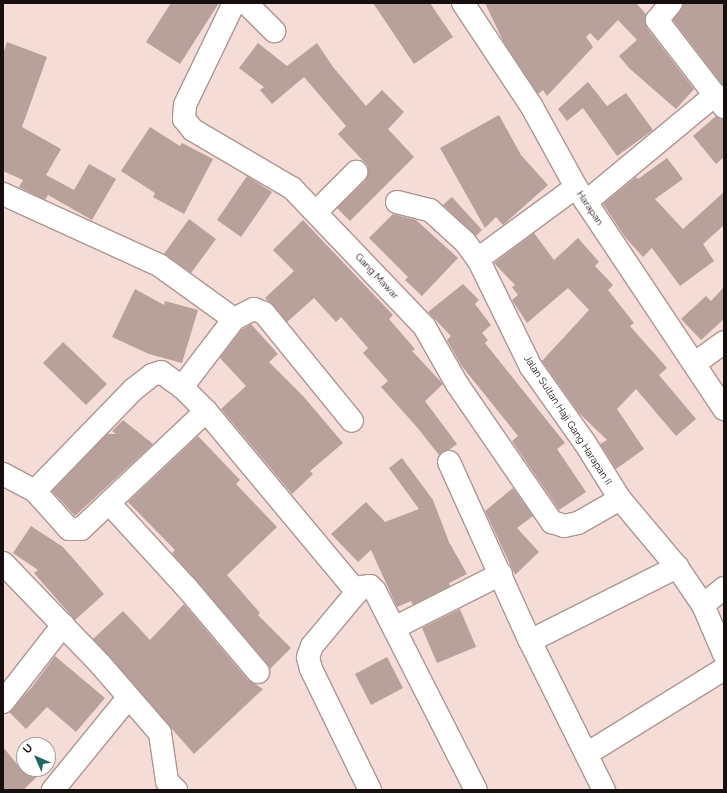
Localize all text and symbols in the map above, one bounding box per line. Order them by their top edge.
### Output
street label: Harapan [574,188,606,228]
street label: Gang Mawar [353,251,401,301]
street label: Jalan Sultan Haji Gang Harapan II [522,353,614,487]
north arrow [16,737,56,777]
text: U [20,741,35,756]

